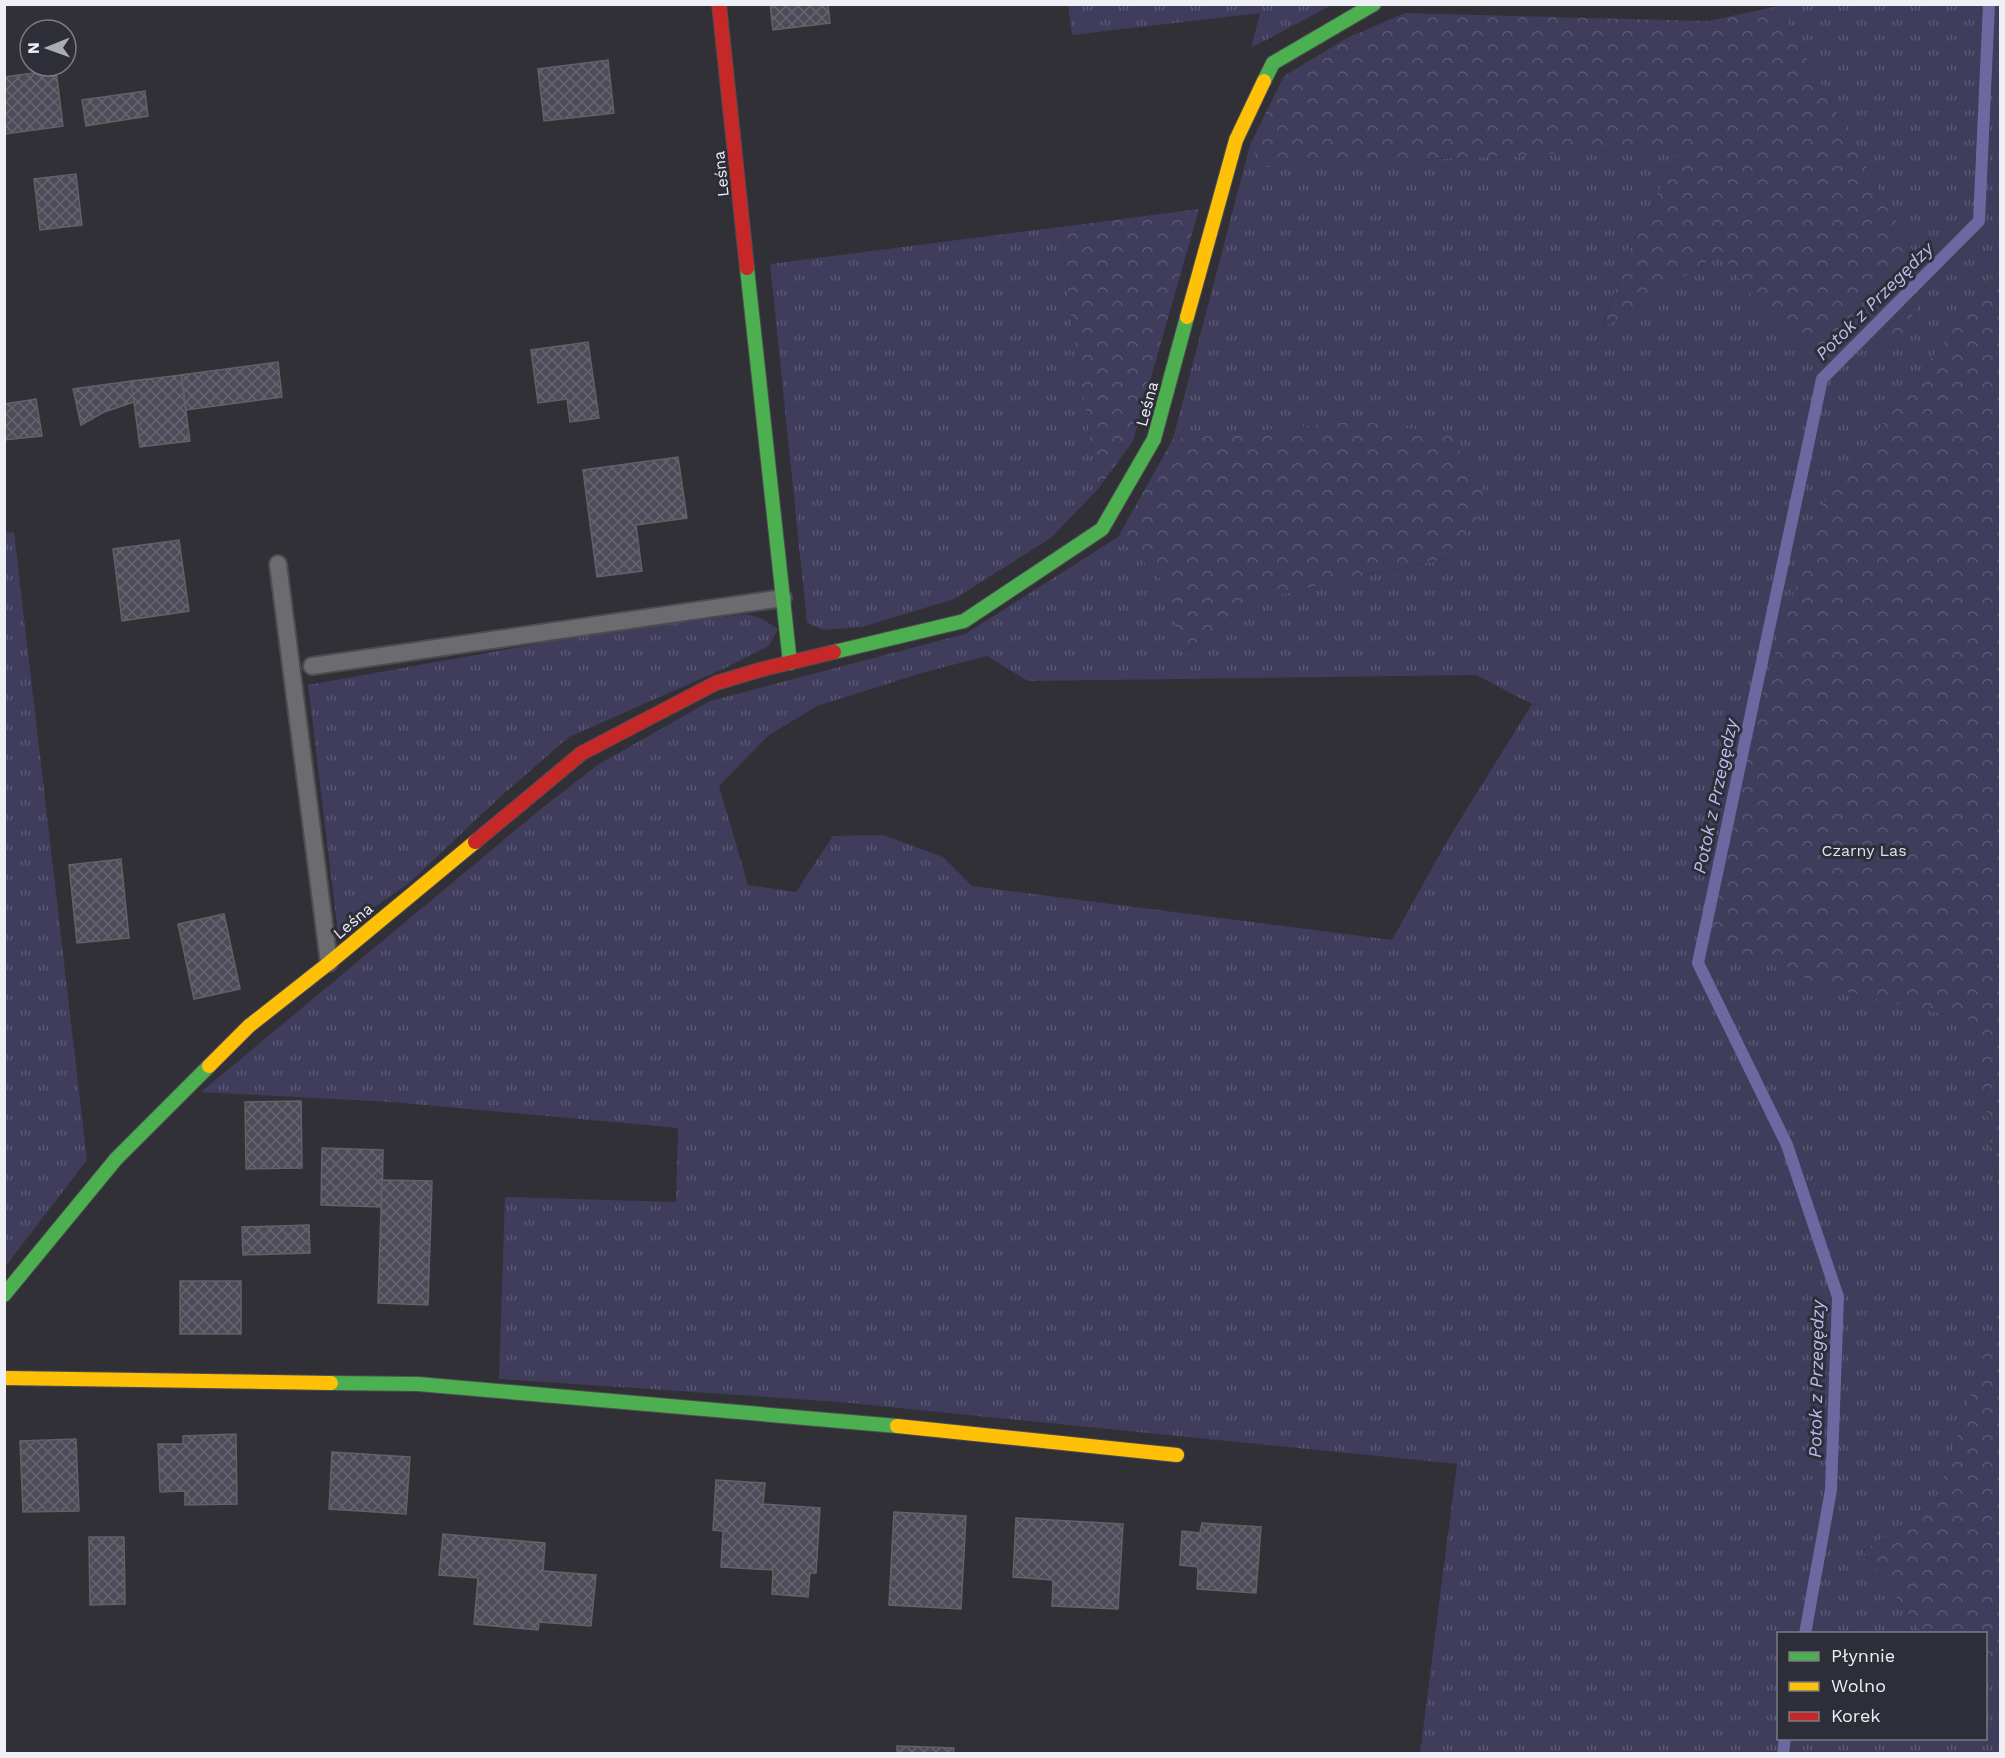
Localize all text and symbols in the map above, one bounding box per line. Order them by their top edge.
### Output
north arrow [18,18,78,78]
text: N [24,42,43,54]
street label: Leśna [709,150,733,198]
water label: Potok z Przegędzy [1811,236,1939,364]
street label: Leśna [1132,379,1162,429]
water label: Potok z Przegędzy [1688,715,1742,875]
park label: Czarny Las [1821,841,1907,860]
street label: Leśna [329,899,377,943]
water label: Potok z Przegędzy [1804,1298,1828,1458]
legend [1777,1632,1987,1740]
text: Płynnie [1831,1645,1895,1666]
text: Wolno [1831,1675,1886,1696]
text: Korek [1831,1705,1881,1726]

